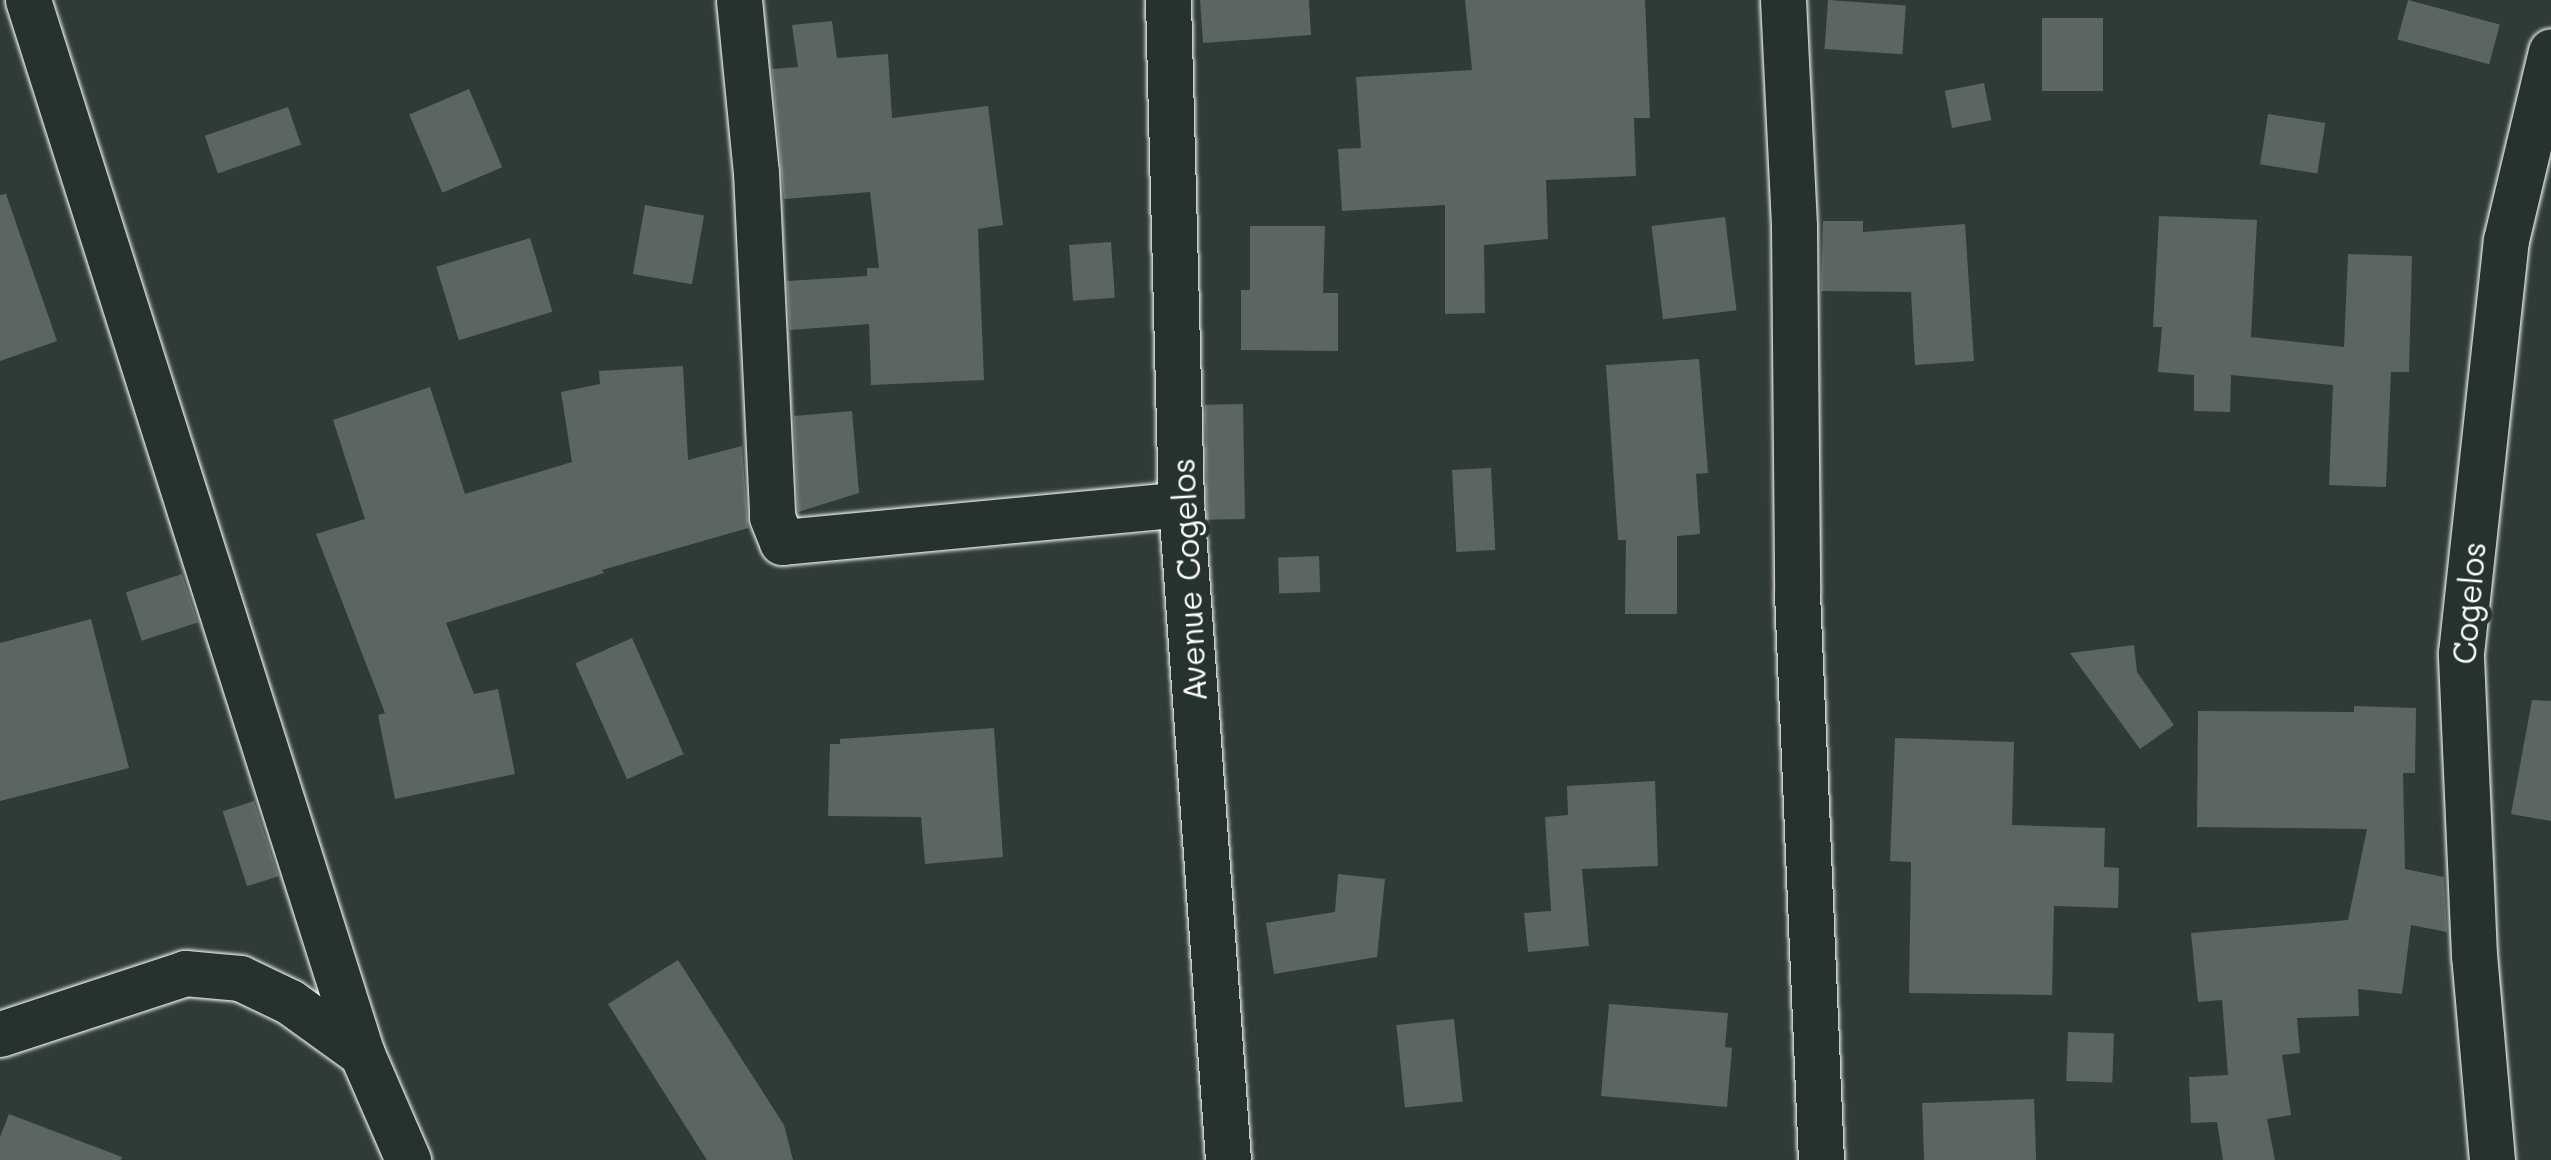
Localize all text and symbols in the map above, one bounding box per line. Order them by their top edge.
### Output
street label: Avenue Cogelos [1162,457,1214,703]
street label: Cogelos [2444,540,2492,666]

